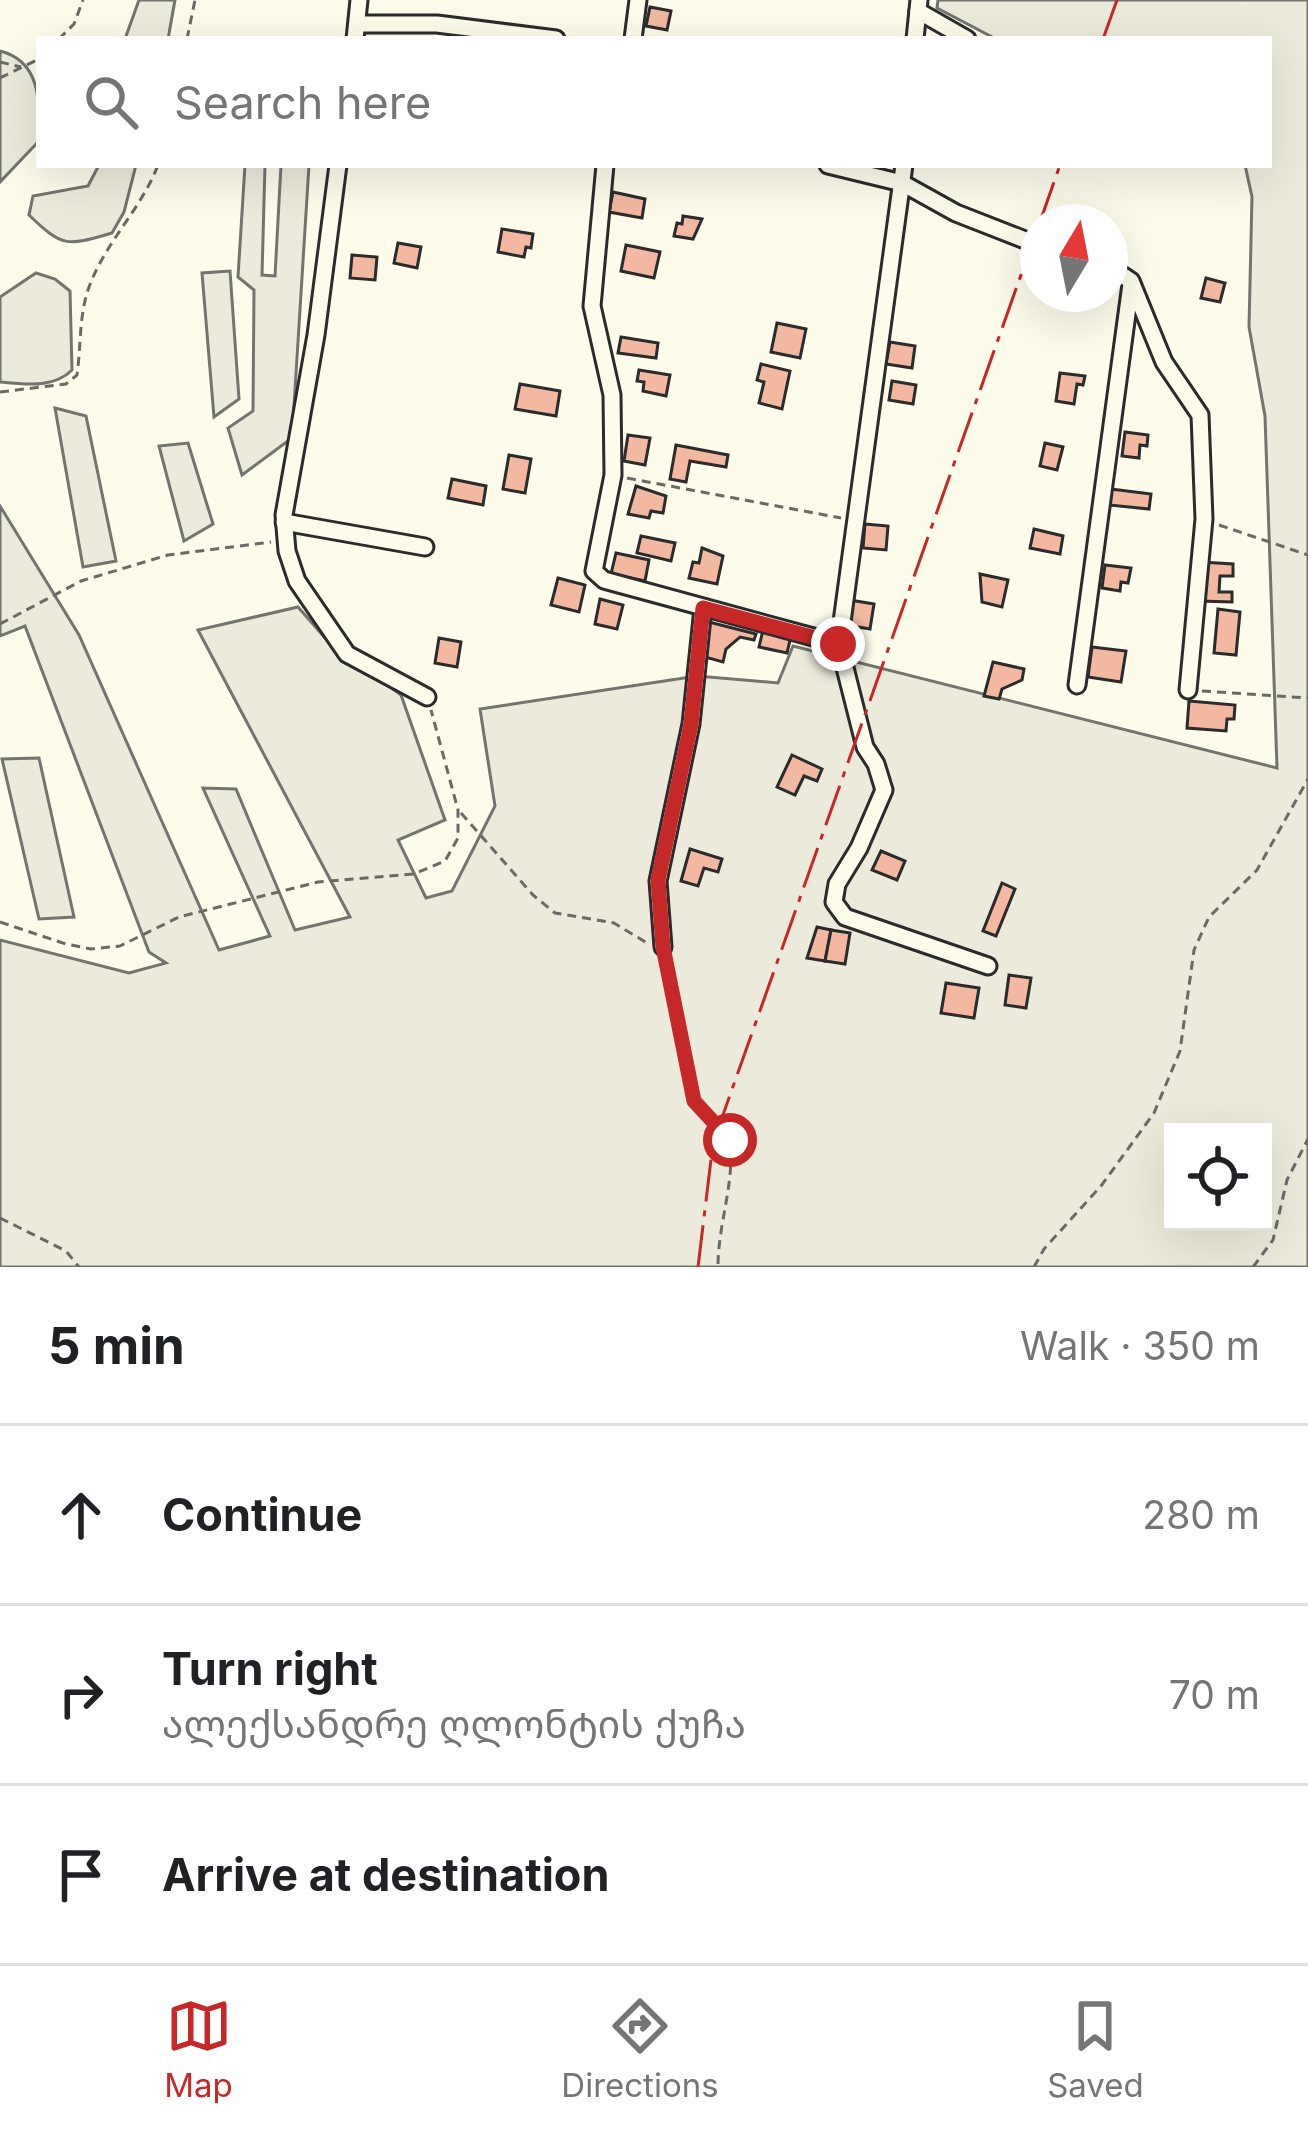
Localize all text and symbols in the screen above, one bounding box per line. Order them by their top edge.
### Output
search box [36,36,1272,168]
icon: search [78,69,144,135]
text: Search here [174,75,431,130]
north arrow [1020,204,1128,312]
route end [811,617,865,671]
route start [703,1113,757,1167]
map controls [1164,1123,1272,1231]
button: locate [1164,1123,1272,1231]
text: 5 min [48,1315,185,1376]
text: Walk · 350 m [1020,1322,1260,1369]
icon: ahead [48,1482,114,1548]
text: Continue [162,1487,362,1542]
text: 280 m [1142,1491,1260,1538]
text: Turn right [162,1641,378,1696]
icon: right [48,1662,114,1728]
text: 70 m [1169,1671,1260,1718]
text: ალექსანდრე ღლონტის ქუჩა [162,1700,746,1747]
icon: arrive [48,1842,114,1908]
text: Arrive at destination [162,1847,609,1902]
tab: Map [164,1993,233,2105]
tab: Directions [561,1993,719,2105]
tab: Saved [1047,1993,1144,2105]

